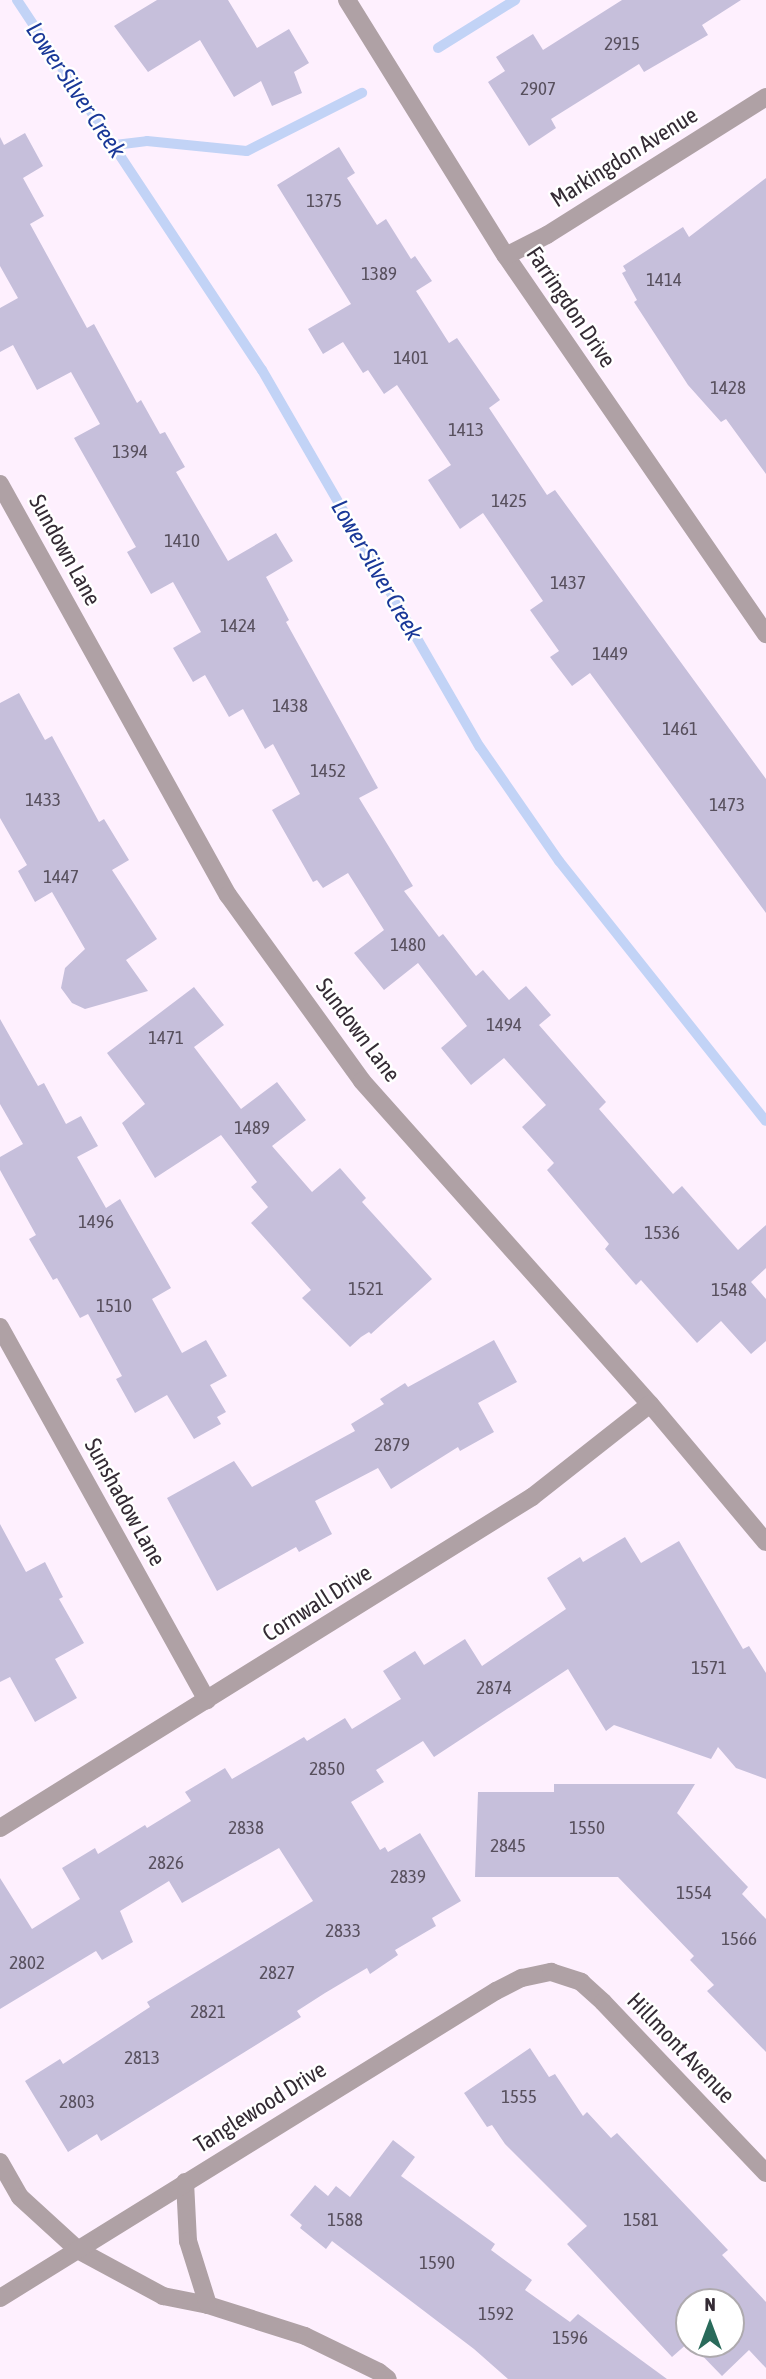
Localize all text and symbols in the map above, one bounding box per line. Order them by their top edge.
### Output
water label: Lower Silver Creek [20,17,132,163]
house number: 2915 [604,33,640,55]
house number: 2907 [520,78,556,100]
street label: Markingdon Avenue [546,101,702,213]
house number: 1375 [306,190,342,212]
street label: Farringdon Drive [521,241,621,373]
house number: 1389 [361,263,397,285]
house number: 1414 [646,269,682,291]
house number: 1401 [393,347,429,369]
house number: 1428 [710,377,746,399]
house number: 1413 [448,419,484,441]
house number: 1394 [112,441,148,463]
street label: Sundown Lane [23,490,107,610]
house number: 1425 [491,490,527,512]
water label: Lower Silver Creek [325,495,429,645]
house number: 1410 [164,530,200,552]
house number: 1437 [550,572,586,594]
house number: 1424 [220,615,256,637]
house number: 1449 [592,643,628,665]
house number: 1438 [272,695,308,717]
house number: 1461 [662,718,698,740]
house number: 1452 [310,760,346,782]
house number: 1433 [25,789,61,811]
house number: 1473 [709,794,745,816]
house number: 1447 [43,866,79,888]
house number: 1480 [390,934,426,956]
street label: Sundown Lane [310,973,406,1087]
house number: 1494 [486,1014,522,1036]
house number: 1471 [148,1027,184,1049]
house number: 1489 [234,1117,270,1139]
house number: 1496 [78,1211,114,1233]
house number: 1536 [644,1222,680,1244]
house number: 1521 [348,1278,384,1300]
house number: 1548 [711,1279,747,1301]
house number: 1510 [96,1295,132,1317]
street label: Sunshadow Lane [79,1433,171,1571]
house number: 2879 [374,1434,410,1456]
street label: Cornwall Drive [257,1559,377,1647]
house number: 1571 [691,1657,727,1679]
house number: 2874 [476,1677,512,1699]
house number: 2850 [309,1758,345,1780]
house number: 2838 [228,1817,264,1839]
house number: 1550 [569,1817,605,1839]
house number: 2845 [490,1835,526,1857]
house number: 2826 [148,1852,184,1874]
house number: 2839 [390,1866,426,1888]
house number: 1554 [676,1882,712,1904]
house number: 2833 [325,1920,361,1942]
house number: 1566 [721,1928,757,1950]
house number: 2802 [9,1952,45,1974]
house number: 2827 [259,1962,295,1984]
street label: Hillmont Avenue [621,1987,741,2109]
house number: 2821 [190,2001,226,2023]
house number: 2813 [124,2047,160,2069]
street label: Tanglewood Drive [189,2056,331,2158]
house number: 1555 [501,2086,537,2108]
house number: 2803 [59,2091,95,2113]
house number: 1588 [327,2209,363,2231]
house number: 1581 [623,2209,659,2231]
house number: 1590 [419,2252,455,2274]
north arrow [675,2288,745,2358]
text: N [704,2293,716,2315]
house number: 1592 [478,2303,514,2325]
house number: 1596 [552,2327,588,2349]

